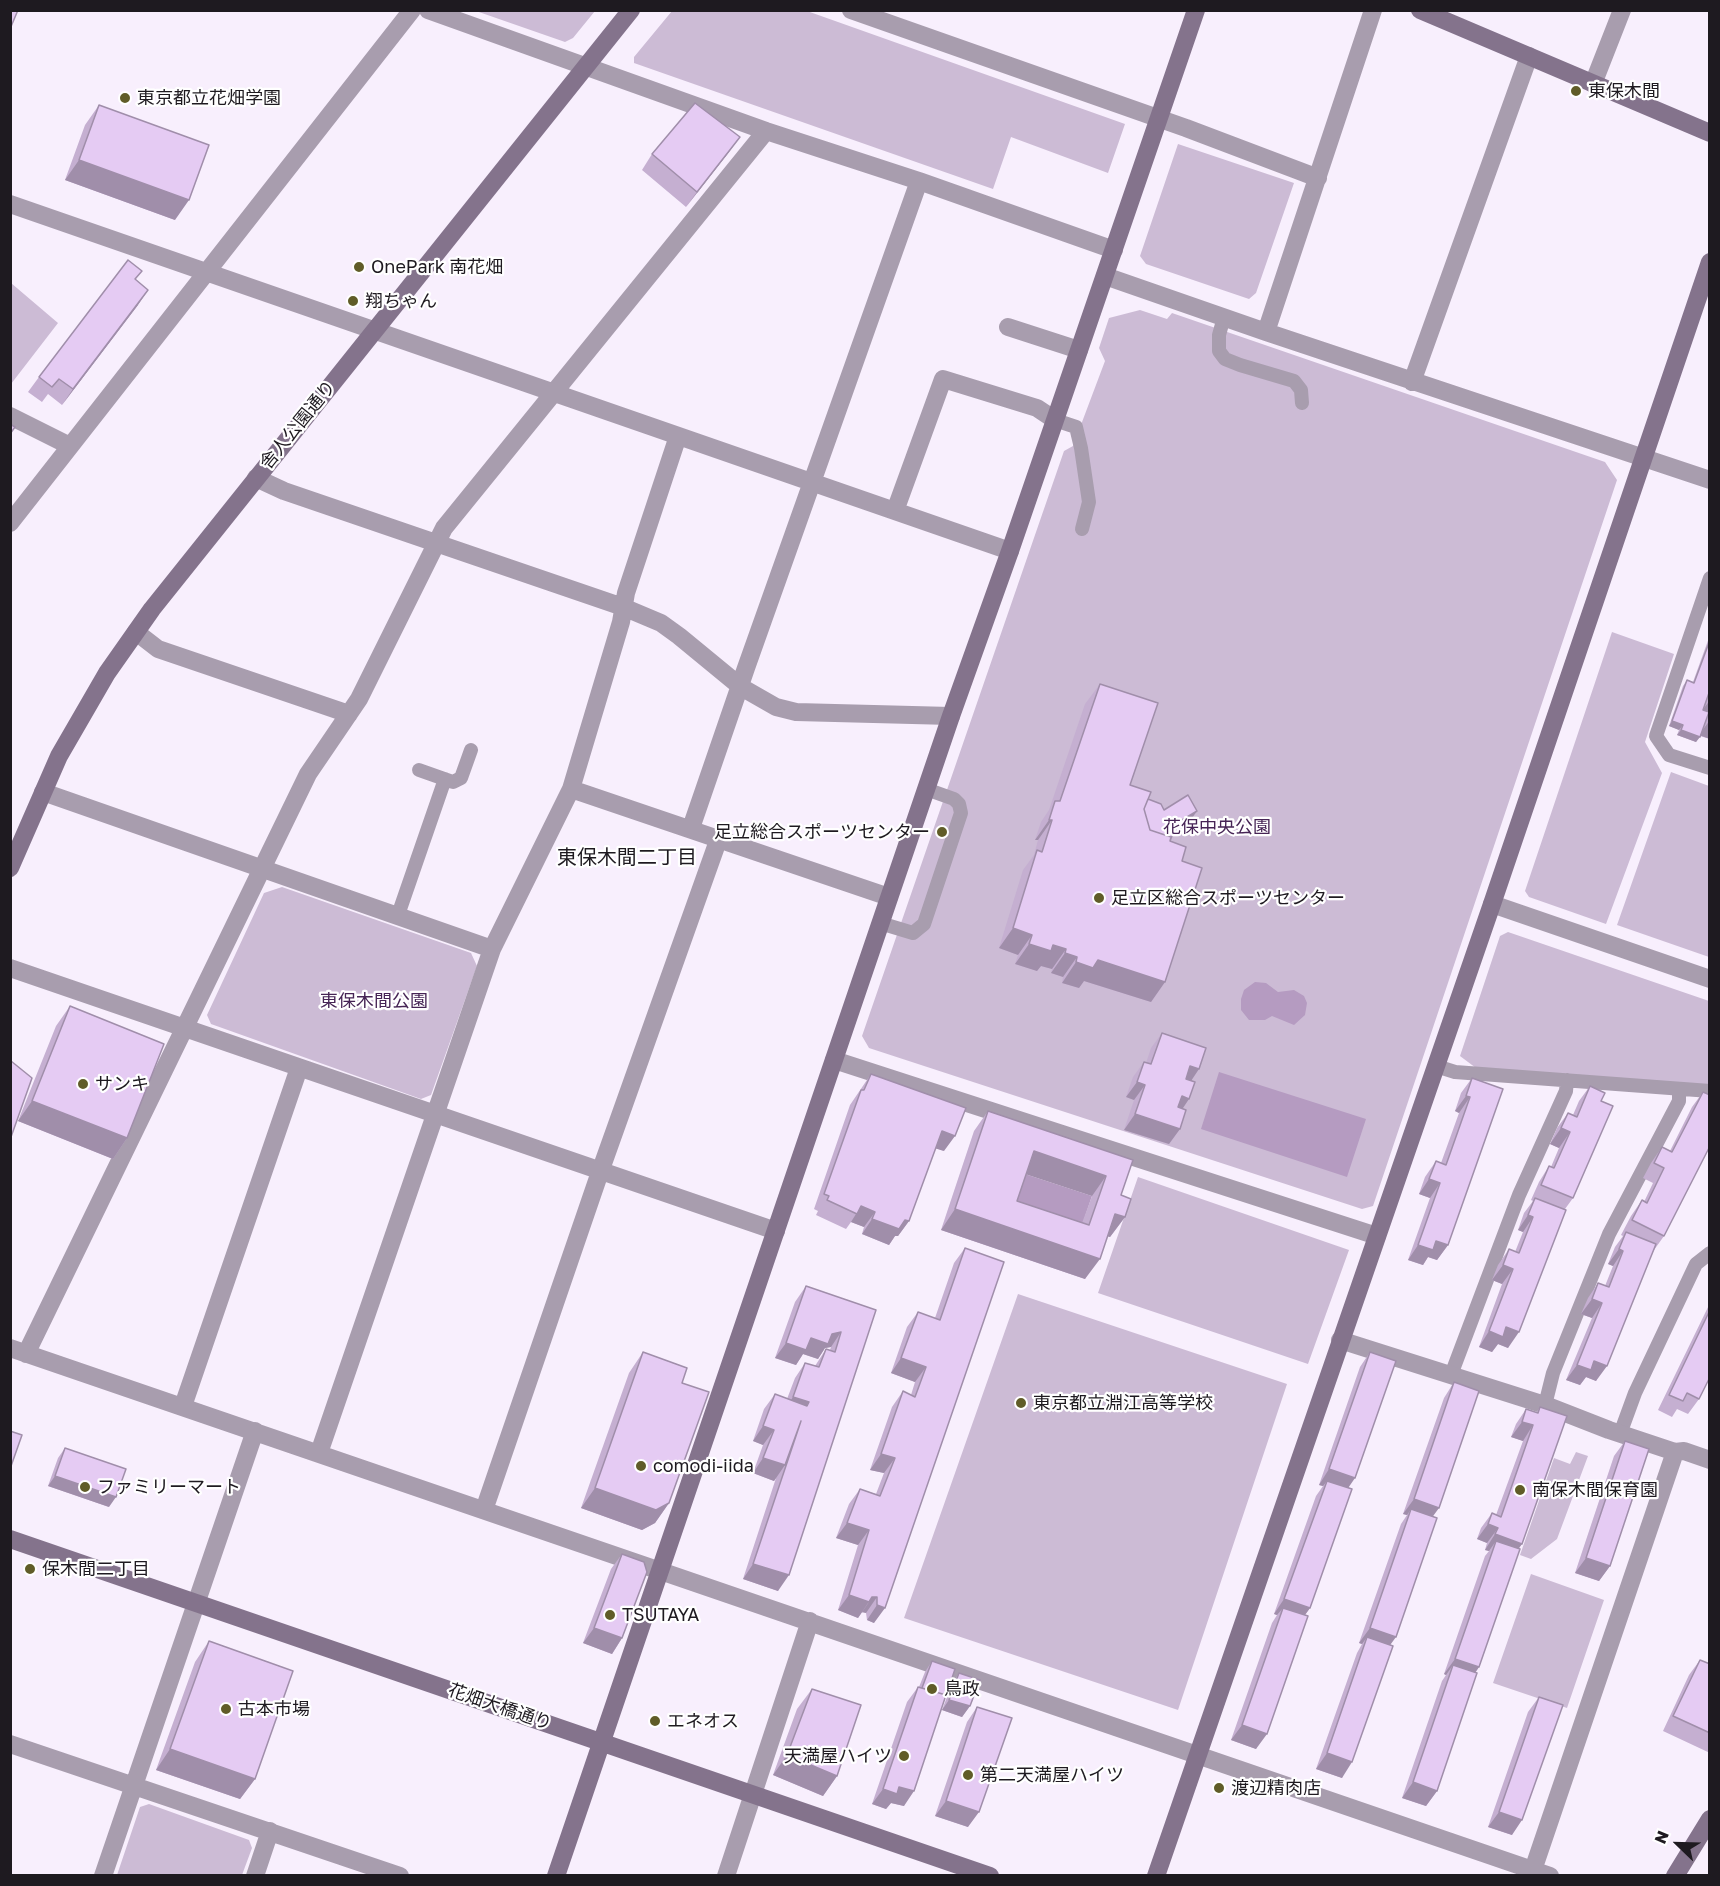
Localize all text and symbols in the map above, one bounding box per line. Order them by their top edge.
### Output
place label: 東保木間 [1588,80,1660,102]
marker: 東保木間 [1569,84,1583,98]
place label: 東京都立花畑学園 [137,87,281,109]
marker: 東京都立花畑学園 [118,91,132,105]
place label: OnePark 南花畑 [371,256,503,278]
marker: OnePark 南花畑 [352,260,366,274]
place label: 翔ちゃん [365,290,437,312]
marker: 翔ちゃん [346,294,360,308]
street label: 舎人公園通り [256,376,340,474]
park label: 花保中央公園 [1163,816,1271,838]
place label: 足立総合スポーツセンター [714,821,930,843]
marker: 足立総合スポーツセンター [935,825,949,839]
district label: 東保木間二丁目 [557,846,697,870]
place label: 足立区総合スポーツセンター [1111,887,1345,909]
marker: 足立区総合スポーツセンター [1092,891,1106,905]
park label: 東保木間公園 [320,990,428,1012]
place label: サンキ [95,1073,149,1095]
marker: サンキ [76,1077,90,1091]
place label: 東京都立淵江高等学校 [1033,1392,1213,1414]
marker: 東京都立淵江高等学校 [1014,1396,1028,1410]
place label: comodi-iida [653,1455,754,1477]
marker: comodi-iida [634,1459,648,1473]
place label: ファミリーマート [97,1476,241,1498]
place label: 南保木間保育園 [1532,1479,1658,1501]
marker: ファミリーマート [78,1480,92,1494]
marker: 南保木間保育園 [1513,1483,1527,1497]
place label: 保木間二丁目 [42,1558,150,1580]
marker: 保木間二丁目 [23,1562,37,1576]
place label: TSUTAYA [622,1604,699,1626]
marker: TSUTAYA [603,1608,617,1622]
place label: 鳥政 [944,1678,980,1700]
street label: 花畑大橋通り [445,1679,555,1735]
marker: 鳥政 [925,1682,939,1696]
place label: 古本市場 [238,1698,310,1720]
marker: 古本市場 [219,1702,233,1716]
place label: エネオス [667,1710,739,1732]
marker: エネオス [648,1714,662,1728]
place label: 天満屋ハイツ [784,1745,892,1767]
marker: 天満屋ハイツ [897,1749,911,1763]
place label: 第二天満屋ハイツ [980,1764,1124,1786]
marker: 第二天満屋ハイツ [961,1768,975,1782]
place label: 渡辺精肉店 [1231,1777,1321,1799]
marker: 渡辺精肉店 [1212,1781,1226,1795]
north arrow [1648,1814,1708,1874]
text: N [1650,1827,1673,1846]

